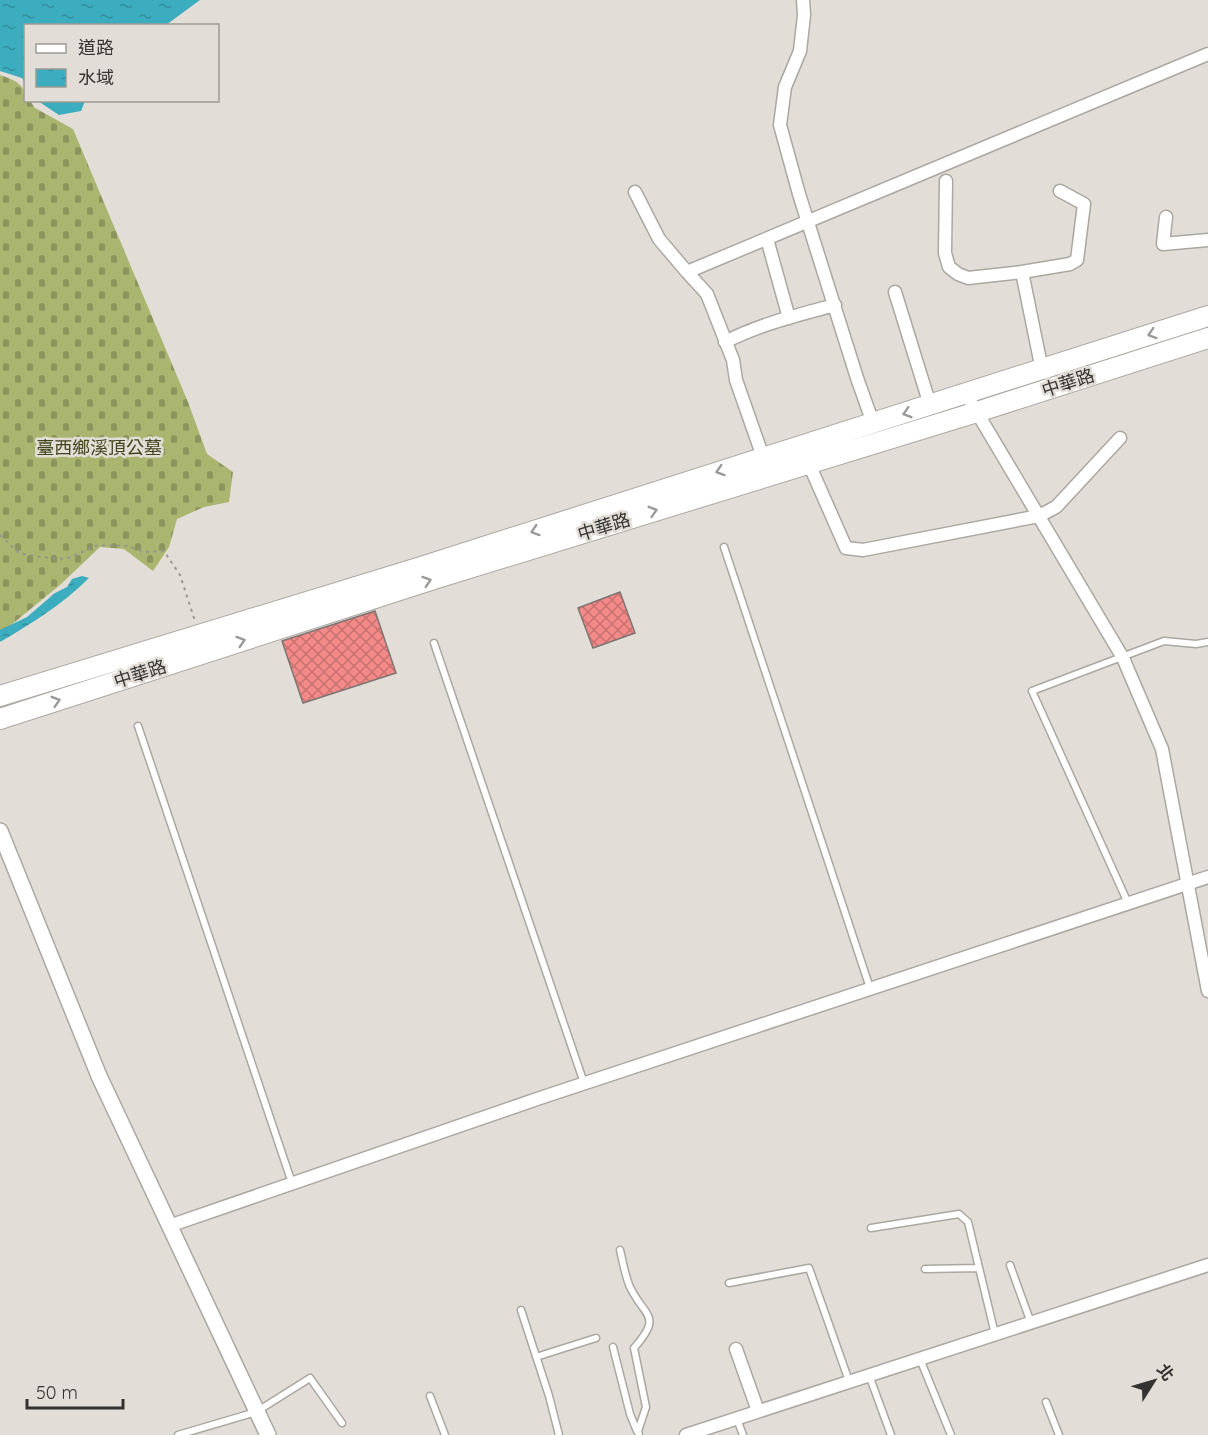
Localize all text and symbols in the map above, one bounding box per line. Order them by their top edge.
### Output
legend [24,24,219,102]
text: 道路 [78,36,114,59]
text: 水域 [78,66,114,89]
one-way arrow [1147,327,1158,340]
street label: 中華路 [1039,363,1097,402]
one-way arrow [902,406,913,418]
park label: 臺西鄉溪頂公墓 [36,436,162,459]
one-way arrow [715,463,726,476]
one-way arrow [647,506,658,519]
street label: 中華路 [575,508,633,545]
one-way arrow [530,523,541,536]
one-way arrow [421,576,432,588]
one-way arrow [235,636,246,648]
street label: 中華路 [111,654,169,693]
one-way arrow [50,696,61,708]
north arrow [1124,1351,1184,1411]
text: 北 [1153,1360,1179,1384]
scale bar [27,1372,123,1410]
text: 50 m [36,1381,78,1404]

